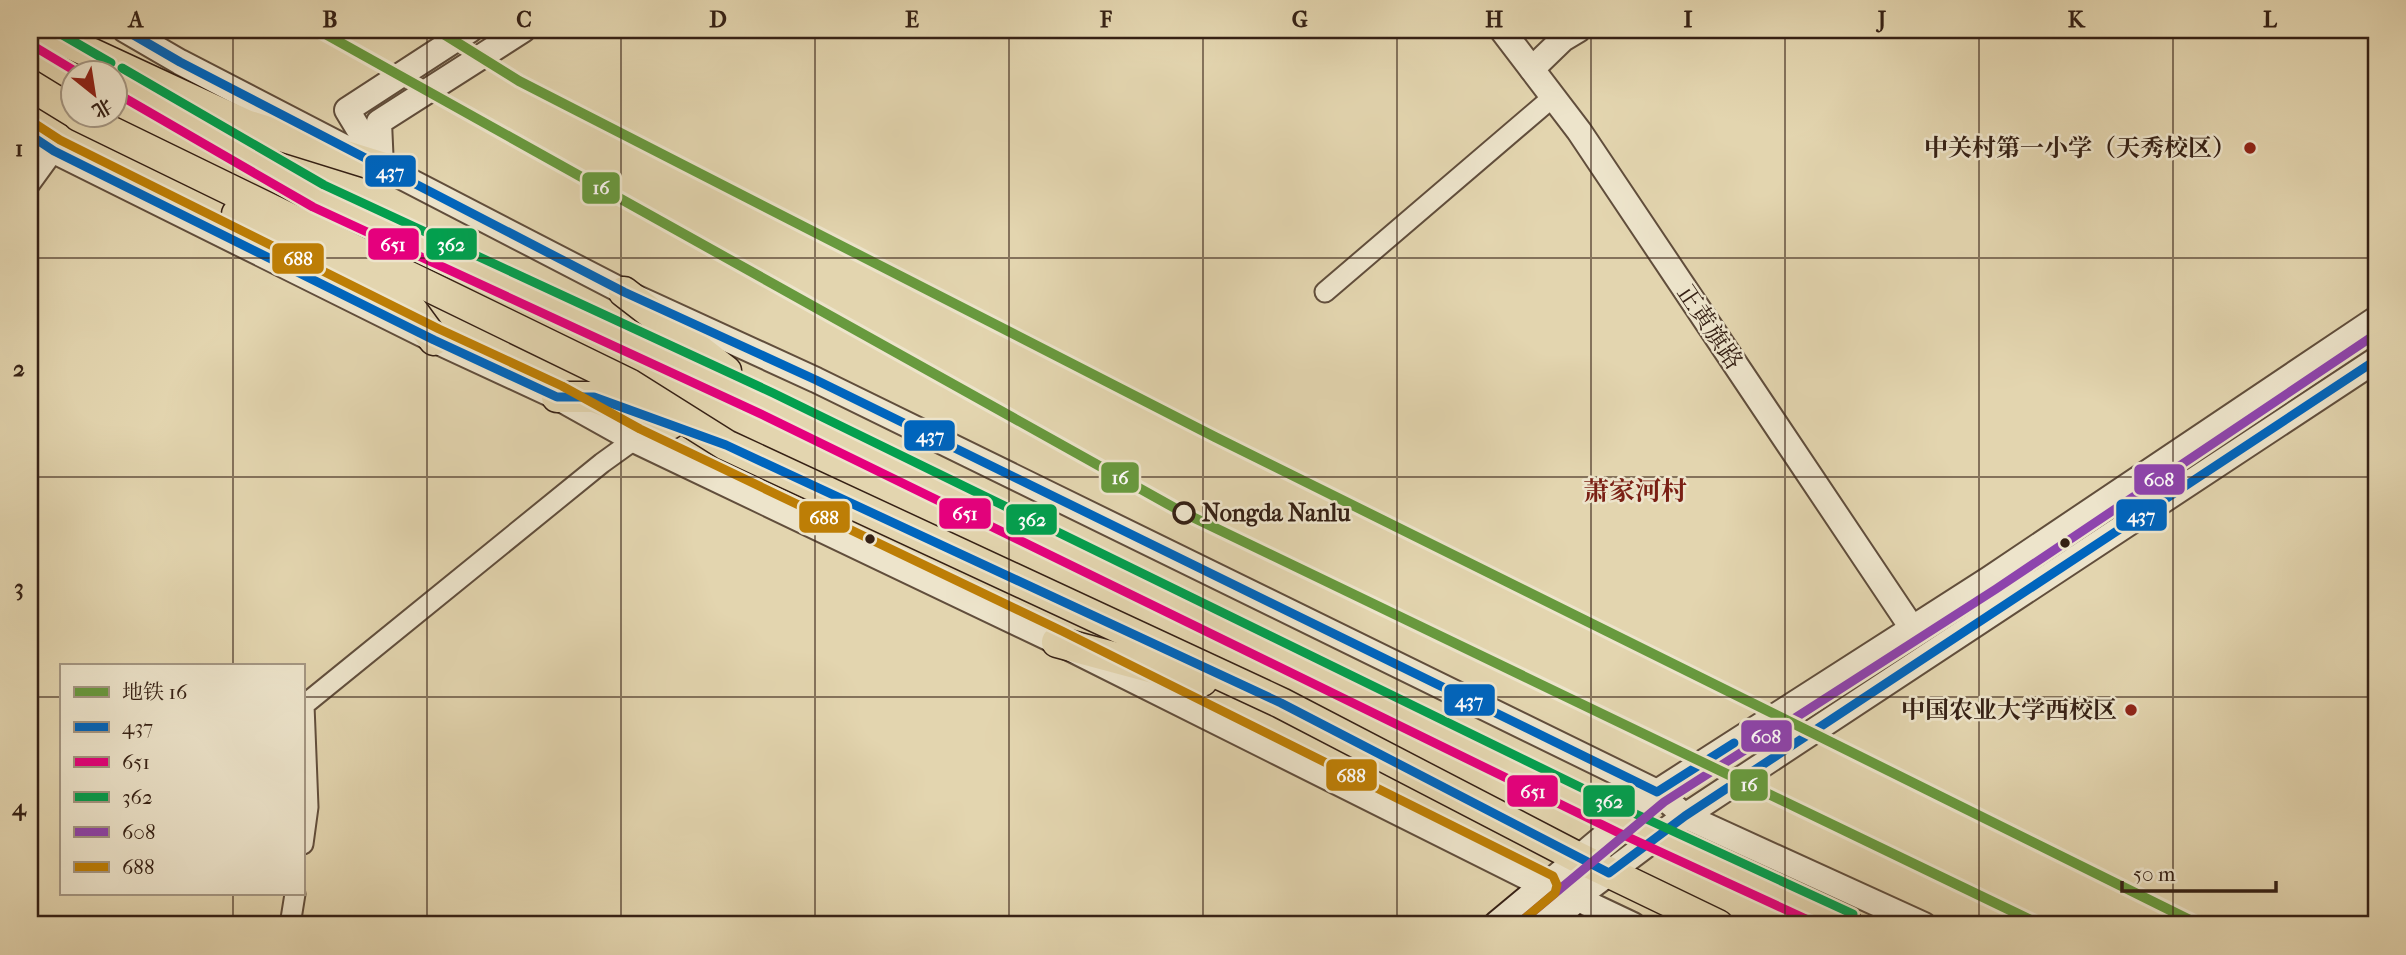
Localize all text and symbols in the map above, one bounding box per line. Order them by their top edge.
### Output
text: A [127,6,145,33]
text: B [323,6,338,33]
text: C [516,6,532,33]
text: D [709,6,727,33]
text: E [905,6,919,33]
text: F [1099,6,1113,33]
text: G [1292,6,1308,33]
text: H [1485,6,1503,33]
text: I [1684,6,1693,33]
text: J [1876,6,1887,33]
text: K [2068,6,2087,33]
text: L [2263,6,2278,33]
north arrow [60,60,130,130]
text: 北 [88,94,116,122]
place label: 中关村第一小学（天秀校区） [1924,134,2236,162]
text: 1 [15,135,23,162]
marker: 中关村第一小学（天秀校区） [2242,140,2258,156]
line badge: 437 [364,154,417,188]
text: 437 [375,161,404,183]
line badge: 16 [581,171,621,205]
text: 16 [593,177,610,199]
line badge: 651 [367,227,420,261]
line badge: 362 [425,227,478,261]
text: 651 [380,234,406,256]
text: 362 [437,234,465,256]
line badge: 688 [271,242,325,275]
text: 688 [283,248,313,270]
street label: 正黄旗路 [1672,279,1748,375]
text: 2 [13,355,25,382]
line badge: 437 [903,419,956,452]
text: 437 [915,425,944,447]
line badge: 16 [1100,461,1140,494]
line badge: 608 [2133,463,2186,496]
text: 16 [1112,467,1129,489]
text: 608 [2144,469,2174,491]
district label: 萧家河村 [1583,476,1687,507]
line badge: 651 [938,497,992,530]
line badge: 437 [2115,498,2168,532]
place label: Nongda Nanlu [1202,499,1351,527]
line badge: 688 [798,500,851,534]
marker: Nongda Nanlu [1173,502,1195,524]
text: 651 [952,503,978,525]
line badge: 362 [1005,503,1058,536]
text: 437 [2126,505,2155,527]
text: 688 [809,507,839,529]
text: 362 [1018,509,1046,531]
unlabelled marker [863,532,877,546]
unlabelled marker [2058,536,2072,550]
text: 3 [14,574,24,601]
legend [60,664,304,895]
text: 地铁 16 [122,680,188,704]
line badge: 437 [1443,683,1496,717]
text: 437 [1454,690,1483,712]
place label: 中国农业大学西校区 [1901,696,2117,724]
marker: 中国农业大学西校区 [2123,702,2139,718]
text: 437 [122,715,153,739]
line badge: 608 [1740,719,1793,753]
text: 608 [1751,726,1781,748]
text: 651 [122,750,150,774]
line badge: 688 [1325,758,1378,792]
text: 688 [1336,765,1366,787]
line badge: 16 [1729,768,1769,802]
line badge: 651 [1506,774,1559,808]
text: 16 [1741,774,1758,796]
text: 651 [1520,781,1546,803]
line badge: 362 [1582,784,1636,818]
text: 362 [122,785,153,809]
text: 362 [1595,791,1623,813]
text: 4 [11,794,27,821]
text: 608 [122,820,156,844]
scale bar [2122,850,2276,894]
text: 688 [122,855,154,879]
text: 50 m [2133,862,2176,886]

